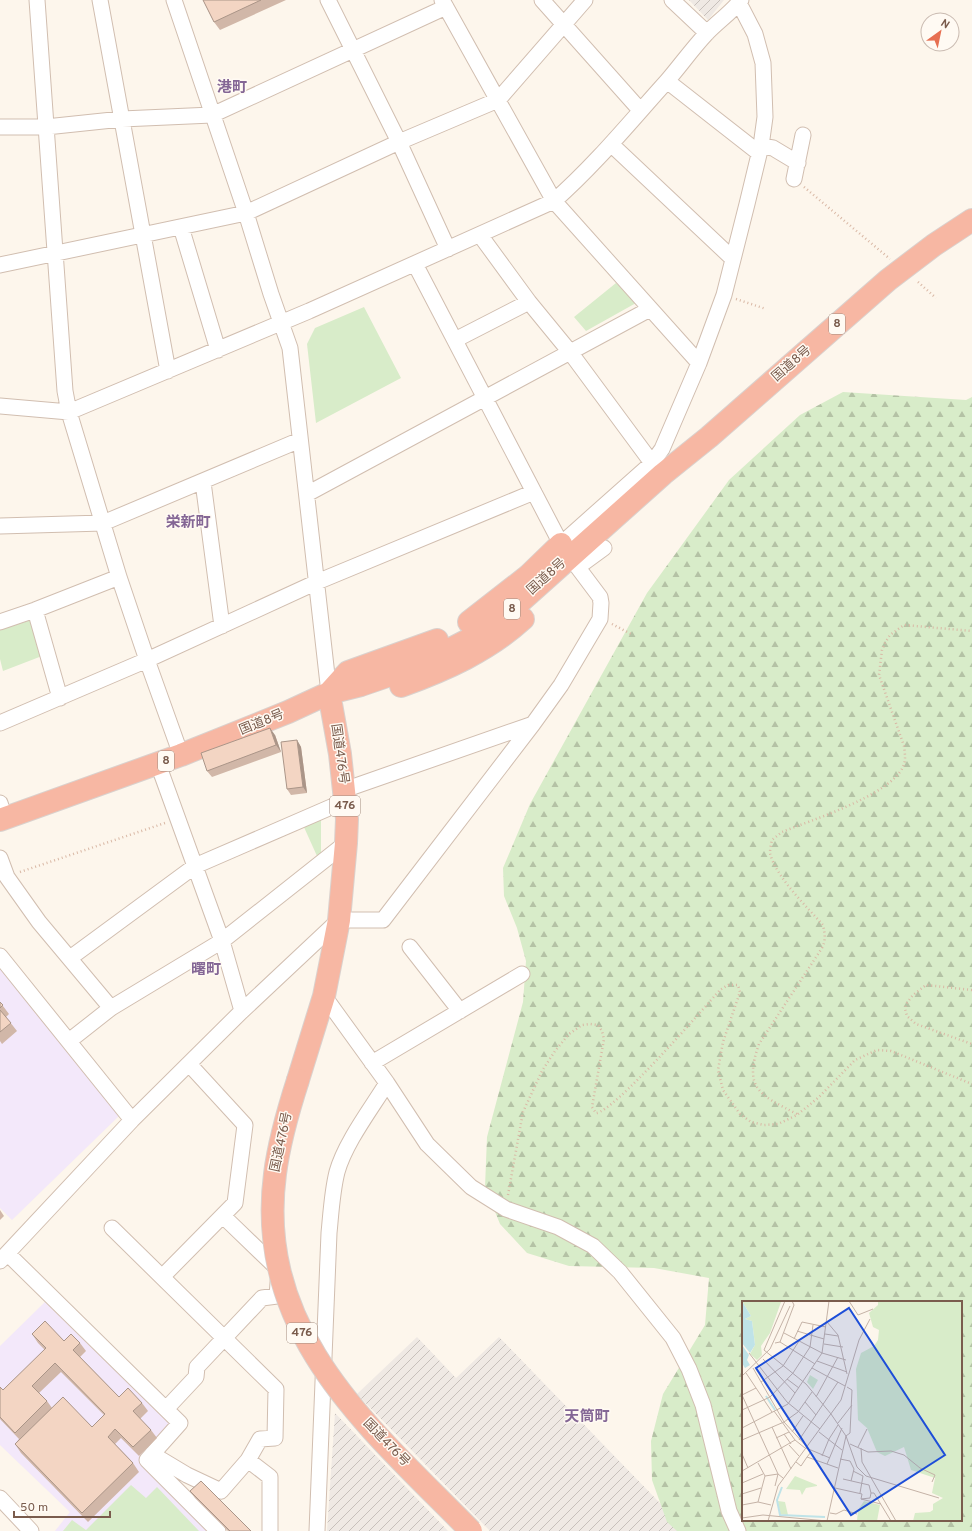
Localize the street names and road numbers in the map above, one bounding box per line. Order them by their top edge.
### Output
road number: 8 [829,314,845,334]
street label: 国道8号 [769,343,815,385]
street label: 国道8号 [524,555,570,599]
road number: 8 [504,599,520,619]
street label: 国道8号 [237,707,287,739]
street label: 国道476号 [327,723,351,785]
road number: 8 [158,751,174,771]
road number: 476 [330,796,360,816]
street label: 国道476号 [268,1111,296,1173]
road number: 476 [287,1323,317,1343]
street label: 国道476号 [359,1416,413,1470]

